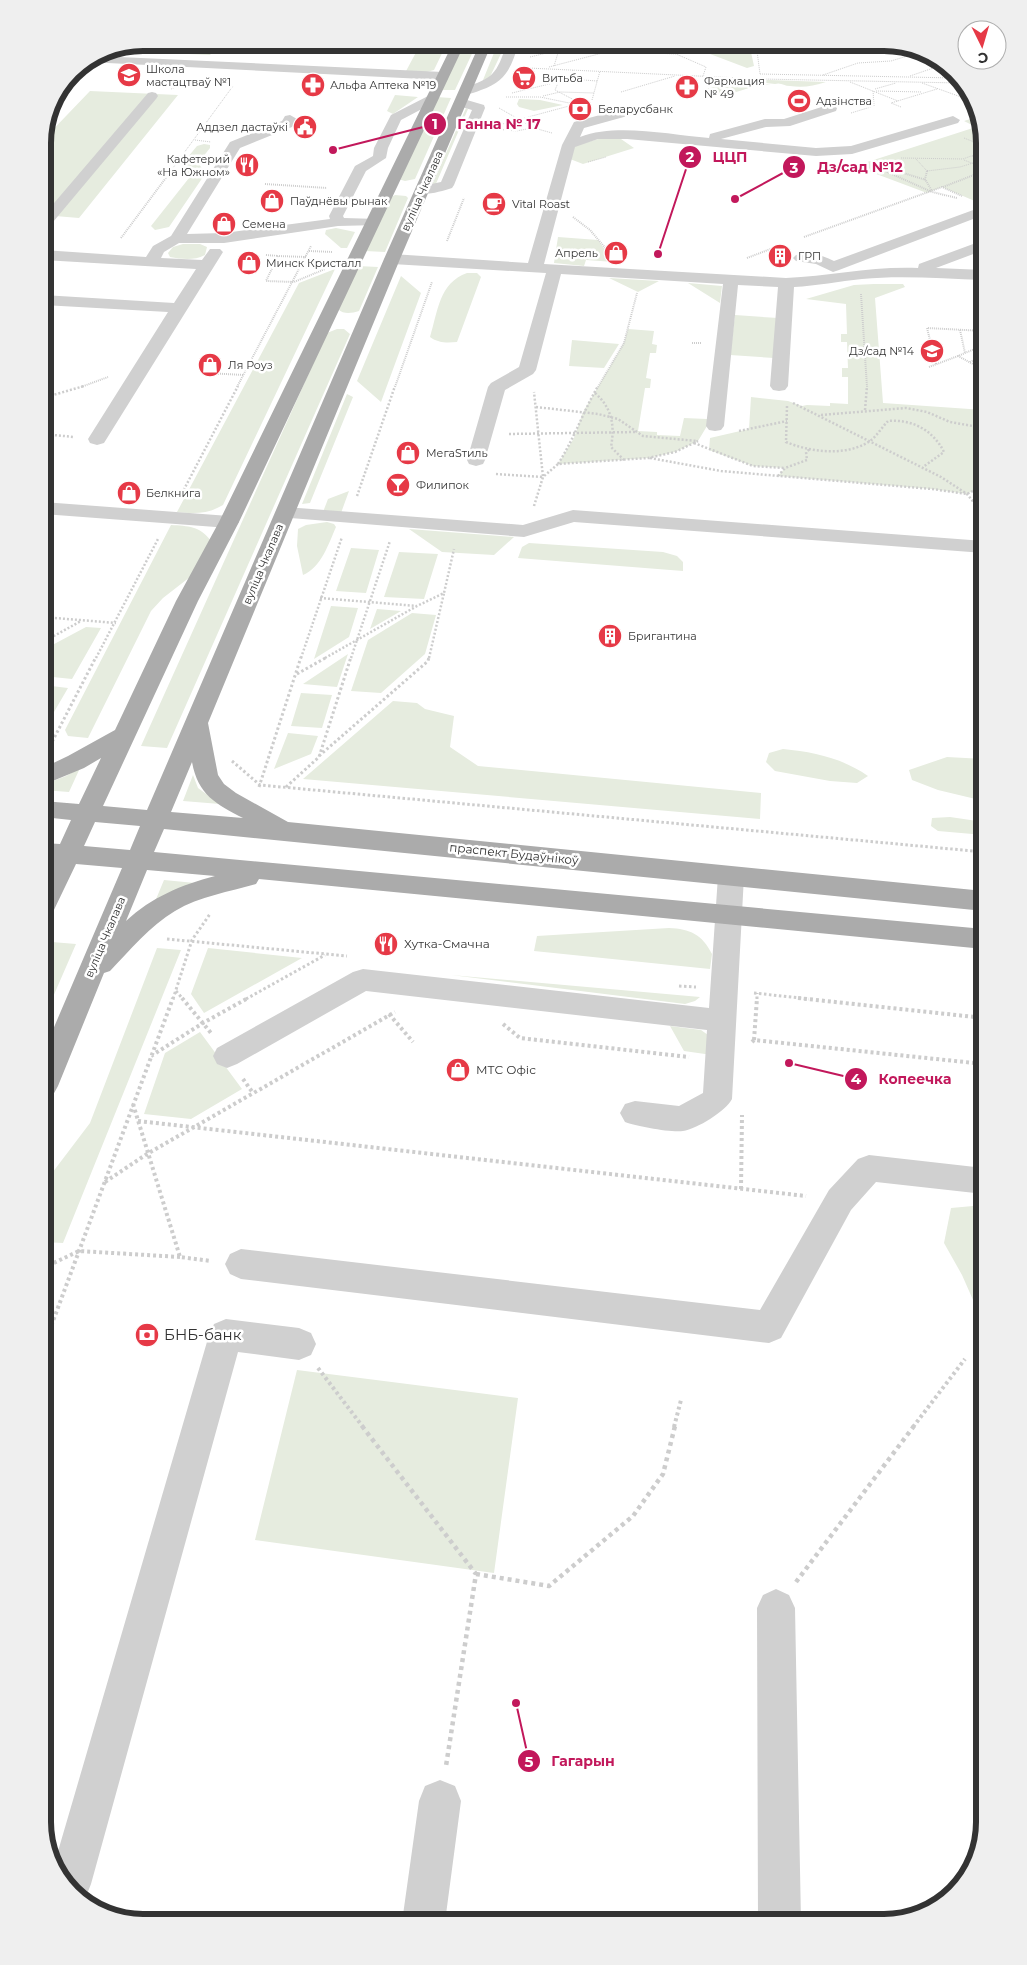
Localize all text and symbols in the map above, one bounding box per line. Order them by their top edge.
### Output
north arrow [957,20,1007,70]
text: С [977,49,989,67]
school or university icon: Школа мастацтваў №1 [116,62,142,88]
place label: Школа мастацтваў №1 [146,62,231,89]
supermarket icon: Витьба [511,65,537,91]
place label: Витьба [542,71,583,85]
pharmacy icon: Альфа Аптека №19 [300,72,326,98]
pharmacy icon: Фармация № 49 [674,74,700,100]
place label: Фармация № 49 [704,74,765,101]
place label: Альфа Аптека №19 [330,78,437,92]
sports icon: Адзінства [786,88,812,114]
place label: Адзінства [816,94,872,108]
bank icon: Беларусбанк [567,96,593,122]
place label: Беларусбанк [598,102,674,116]
callout: Ганна № 17 [422,109,550,138]
public building icon: Аддзел дастаўкі [292,114,318,140]
text: 1 [432,114,438,133]
text: Ганна № 17 [457,115,541,133]
place label: Аддзел дастаўкі [196,120,288,134]
callout: ЦЦП [677,143,757,172]
text: 2 [686,147,695,166]
text: ЦЦП [713,148,747,166]
street label: вуліца Чкалава [398,149,446,233]
place label: Кафетерий «На Южном» [157,152,230,179]
restaurant icon: Кафетерий «На Южном» [234,152,260,178]
callout: Дз/сад №12 [782,153,912,182]
text: 3 [789,158,799,177]
text: Дз/сад №12 [817,158,903,176]
shop icon: Паўднёвы рынак [259,188,285,214]
cafe icon: Vital Roast [481,191,507,217]
place label: Паўднёвы рынак [290,194,388,208]
place label: Vital Roast [512,197,571,211]
shop icon: Семена [211,211,237,237]
place label: Семена [242,217,286,231]
shop icon: Апрель [603,240,629,266]
building icon: ГРП [767,243,793,269]
place label: Апрель [555,246,598,260]
place label: ГРП [798,249,821,263]
shop icon: Минск Кристалл [236,250,262,276]
place label: Минск Кристалл [266,256,361,270]
school or university icon: Дз/сад №14 [919,338,945,364]
place label: Дз/сад №14 [849,344,915,358]
shop icon: Ля Роуз [197,352,223,378]
place label: Ля Роуз [228,358,273,372]
shop icon: МегаSтиль [395,440,421,466]
place label: МегаSтиль [426,446,488,460]
bar icon: Филипок [385,472,411,498]
place label: Филипок [416,478,470,492]
shop icon: Белкнига [116,480,142,506]
place label: Белкнига [146,486,201,500]
street label: вуліца Чкалава [240,522,286,606]
building icon: Бригантина [597,623,623,649]
place label: Бригантина [628,629,697,643]
street label: праспект Будаўнікоў [449,839,580,868]
street label: вуліца Чкалава [82,895,128,979]
restaurant icon: Хутка-Смачна [373,931,399,957]
place label: Хутка-Смачна [404,936,490,951]
shop icon: МТС Офіс [445,1057,471,1083]
place label: МТС Офіс [476,1062,536,1077]
callout: Копеечка [844,1065,962,1094]
text: 4 [851,1069,862,1088]
text: Копеечка [879,1070,951,1088]
bank icon: БНБ-банк [134,1322,160,1348]
place label: БНБ-банк [164,1325,242,1344]
callout: Гагарын [516,1747,625,1776]
text: 5 [525,1752,534,1771]
text: Гагарын [551,1752,615,1770]

